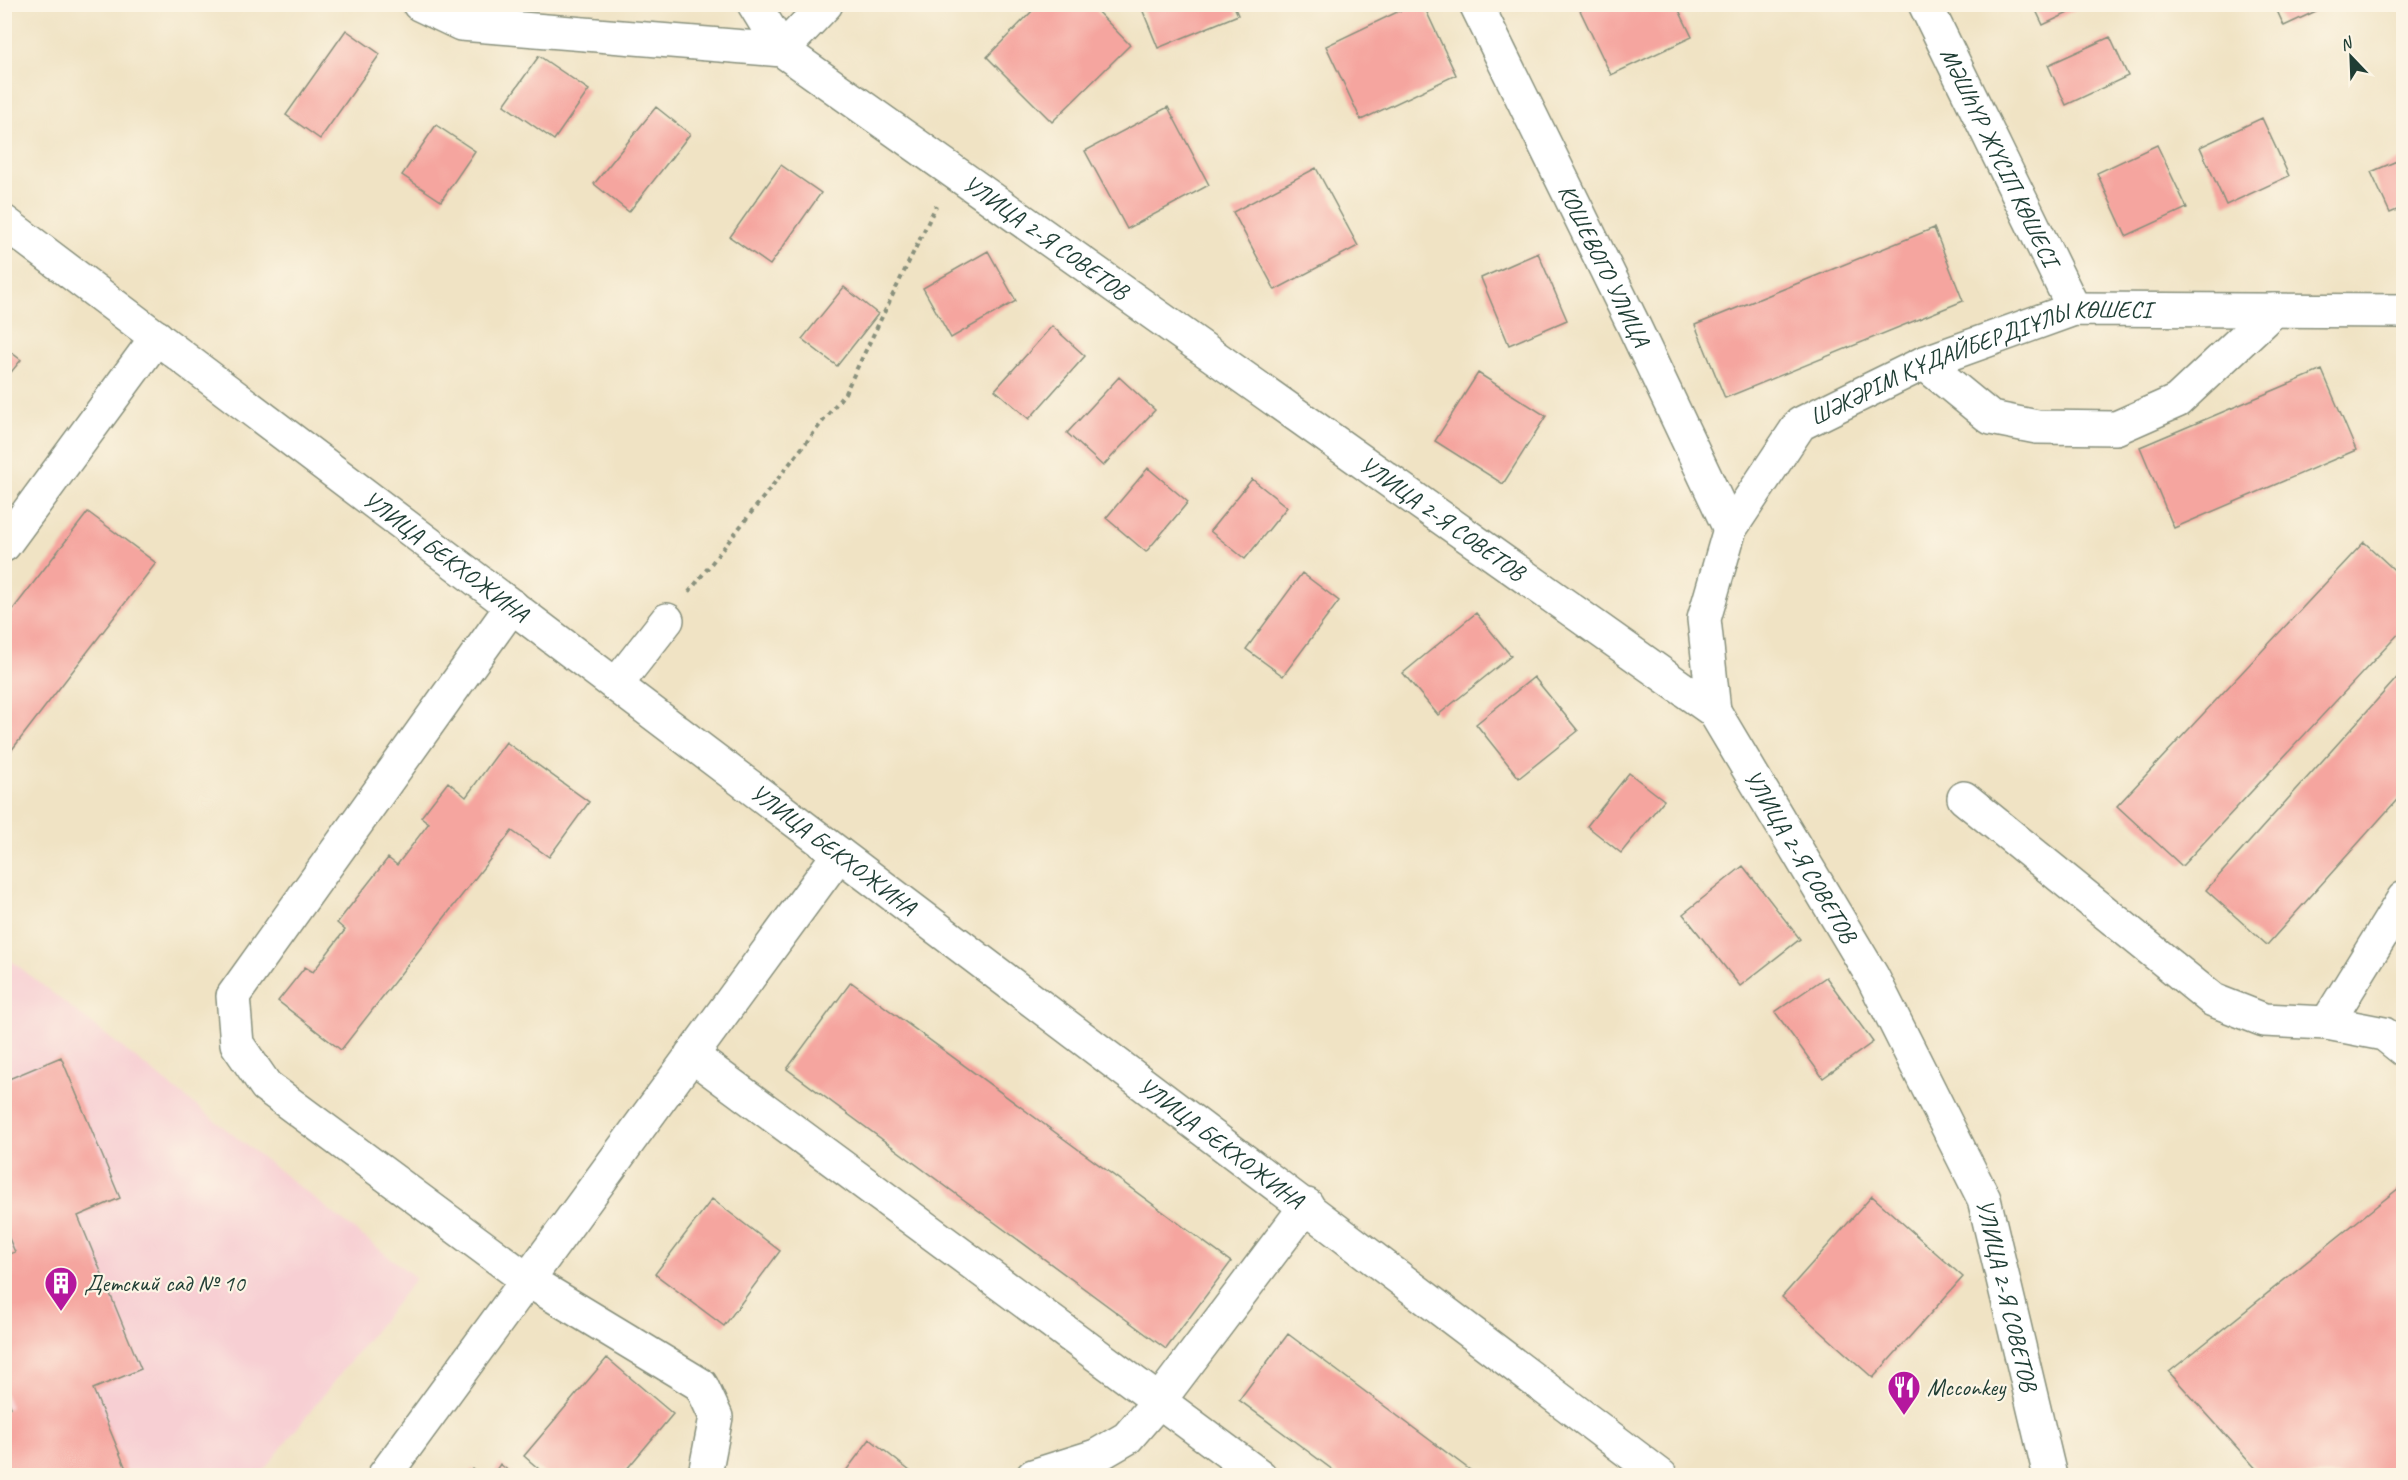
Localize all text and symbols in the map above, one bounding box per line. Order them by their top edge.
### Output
north arrow [2321,27,2381,87]
text: N [2337,32,2357,55]
street label: МӘШҺҮР ЖҮСІП КӨШЕСІ [1934,43,2068,276]
street label: УЛИЦА 2-Я СОВЕТОВ [957,168,1136,307]
street label: КОШЕВОГО УЛИЦА [1552,179,1657,352]
street label: ШӘКӘРІМ ҚҰДАЙБЕРДІҰЛЫ КӨШЕСІ [1805,294,2157,432]
street label: УЛИЦА 2-Я СОВЕТОВ [1354,449,1532,588]
street label: УЛИЦА БЕКХОЖИНА [357,484,535,629]
street label: УЛИЦА 2-Я СОВЕТОВ [1737,764,1864,949]
street label: УЛИЦА БЕКХОЖИНА [744,777,923,922]
street label: УЛИЦА БЕКХОЖИНА [1132,1071,1310,1216]
street label: УЛИЦА 2-Я СОВЕТОВ [1970,1196,2045,1395]
building icon: Детский сад № 10 [43,1265,79,1312]
place label: Детский сад № 10 [84,1268,247,1298]
restaurant icon: Mcconkey [1886,1369,1922,1416]
place label: Mcconkey [1927,1372,2007,1402]

